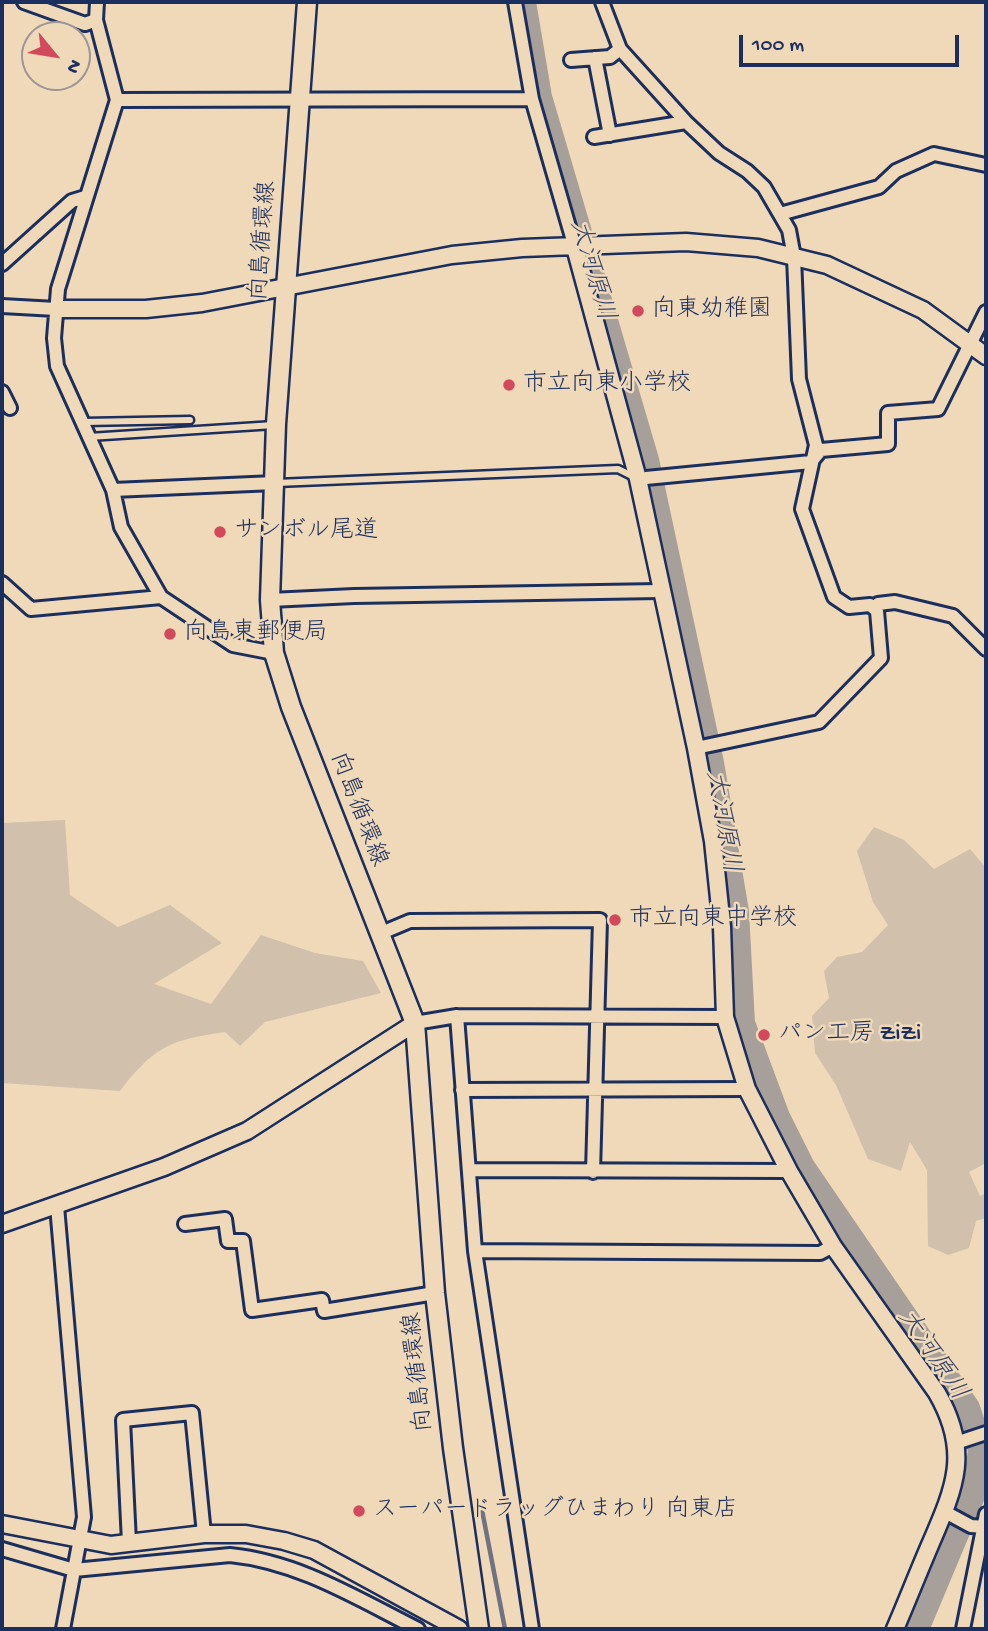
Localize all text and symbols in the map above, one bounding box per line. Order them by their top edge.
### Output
north arrow [21,21,91,91]
scale bar [743,21,964,65]
text: 100 m [752,34,804,59]
text: N [60,55,86,77]
street label: 向島循環線 [246,180,284,302]
water label: 大河原川 [561,217,619,325]
place label: 向東幼稚園 [652,297,772,325]
marker: 向東幼稚園 [630,303,646,319]
place label: 市立向東小学校 [523,371,691,399]
marker: 市立向東小学校 [501,377,517,393]
place label: サンボル尾道 [234,518,378,546]
marker: サンボル尾道 [212,524,228,540]
place label: 向島東郵便局 [184,620,328,648]
marker: 向島東郵便局 [162,626,178,642]
street label: 向島循環線 [322,749,392,871]
water label: 大河原川 [697,768,745,876]
place label: 市立向東中学校 [629,906,797,934]
marker: 市立向東中学校 [607,912,623,928]
place label: パン工房 ZiZi [778,1021,921,1049]
marker: パン工房 ZiZi [756,1027,772,1043]
water label: 大河原川 [889,1304,973,1408]
street label: 向島循環線 [399,1311,441,1433]
place label: スーパードラッグひまわり 向東店 [373,1497,738,1525]
marker: スーパードラッグひまわり 向東店 [351,1503,367,1519]

